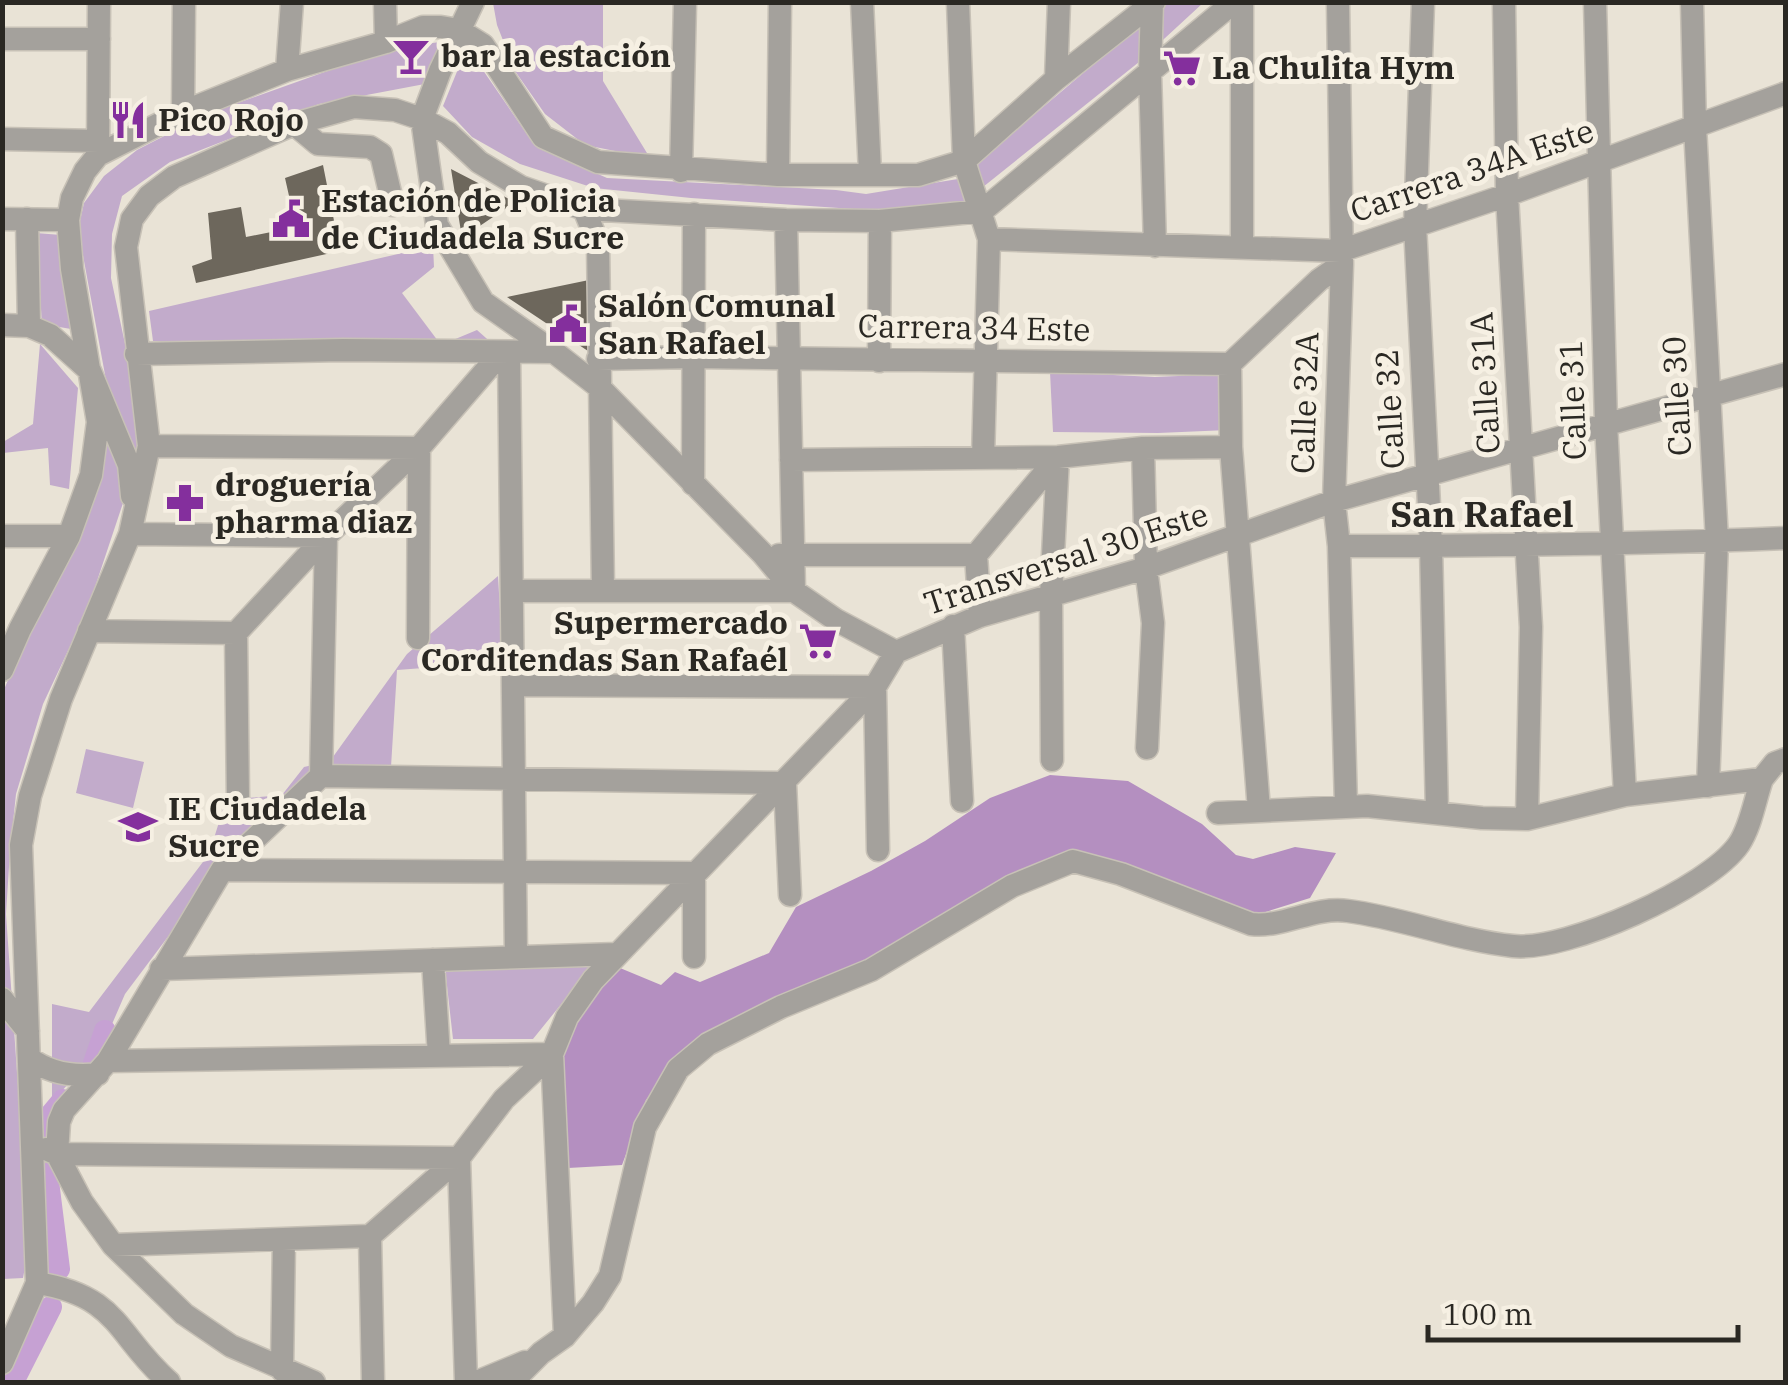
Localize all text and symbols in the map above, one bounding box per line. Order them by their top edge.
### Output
place label: bar la estación [441,34,671,76]
bar icon: bar la estación [390,35,432,77]
place label: La Chulita Hym [1212,46,1455,88]
supermarket icon: La Chulita Hym [1161,47,1203,89]
place label: Pico Rojo [158,98,304,140]
restaurant icon: Pico Rojo [107,99,149,141]
street label: Carrera 34A Este [1344,109,1599,231]
place label: Estación de Policia de Ciudadela Sucre [321,179,624,258]
public building icon: Estación de Policia de Ciudadela Sucre [270,198,312,240]
place label: Salón Comunal San Rafael [598,284,835,363]
public building icon: Salón Comunal San Rafael [547,303,589,345]
street label: Carrera 34 Este [857,304,1091,350]
street label: Calle 31A [1459,311,1509,455]
street label: Calle 32A [1281,331,1327,475]
street label: Calle 30 [1652,335,1700,457]
street label: Calle 31 [1549,339,1595,461]
street label: Calle 32 [1365,348,1413,470]
place label: droguería pharma diaz [215,463,413,542]
pharmacy icon: droguería pharma diaz [164,482,206,524]
district label: San Rafael [1390,491,1574,537]
street label: Transversal 30 Este [918,492,1213,624]
place label: Supermercado Corditendas San Rafaél [421,601,788,680]
supermarket icon: Supermercado Corditendas San Rafaél [797,620,839,662]
place label: IE Ciudadela Sucre [168,787,367,866]
school or university icon: IE Ciudadela Sucre [117,806,159,848]
scale bar [1428,1280,1738,1342]
text: 100 m [1443,1294,1533,1333]

